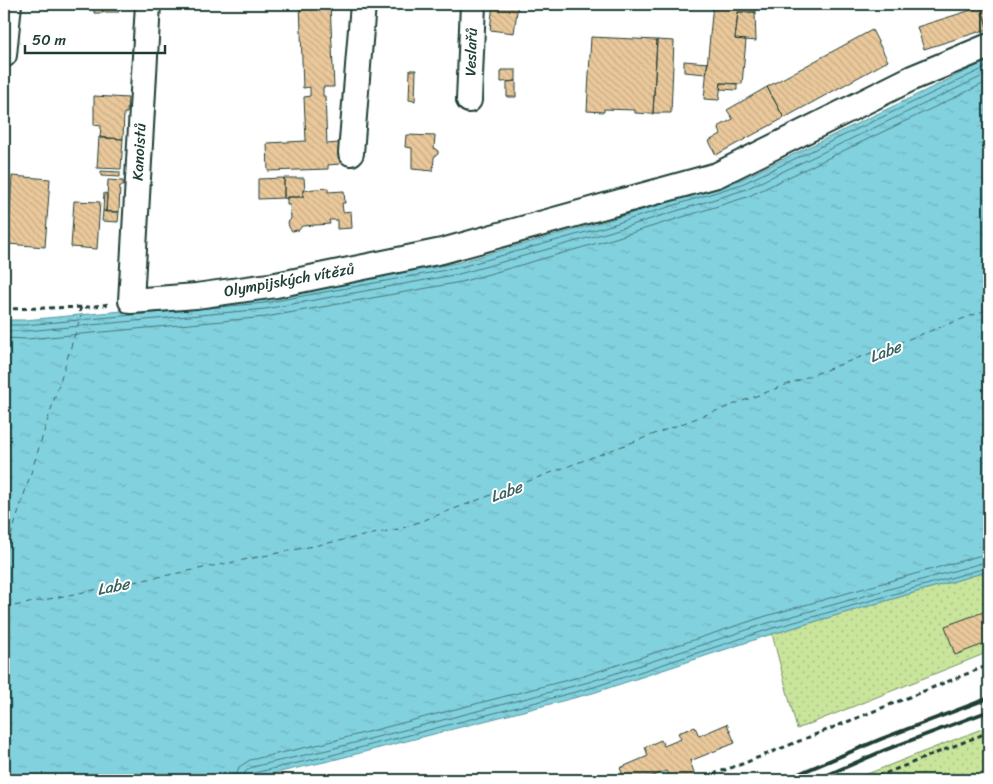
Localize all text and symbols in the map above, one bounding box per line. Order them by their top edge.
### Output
scale bar [25,22,165,54]
text: 50 m [32,27,67,53]
street label: Veslařů [457,27,485,77]
street label: Kanoistů [125,123,153,181]
street label: Olympijských vítězů [222,256,356,304]
water label: Labe [865,331,907,371]
water label: Labe [486,472,528,511]
water label: Labe [94,569,134,604]

